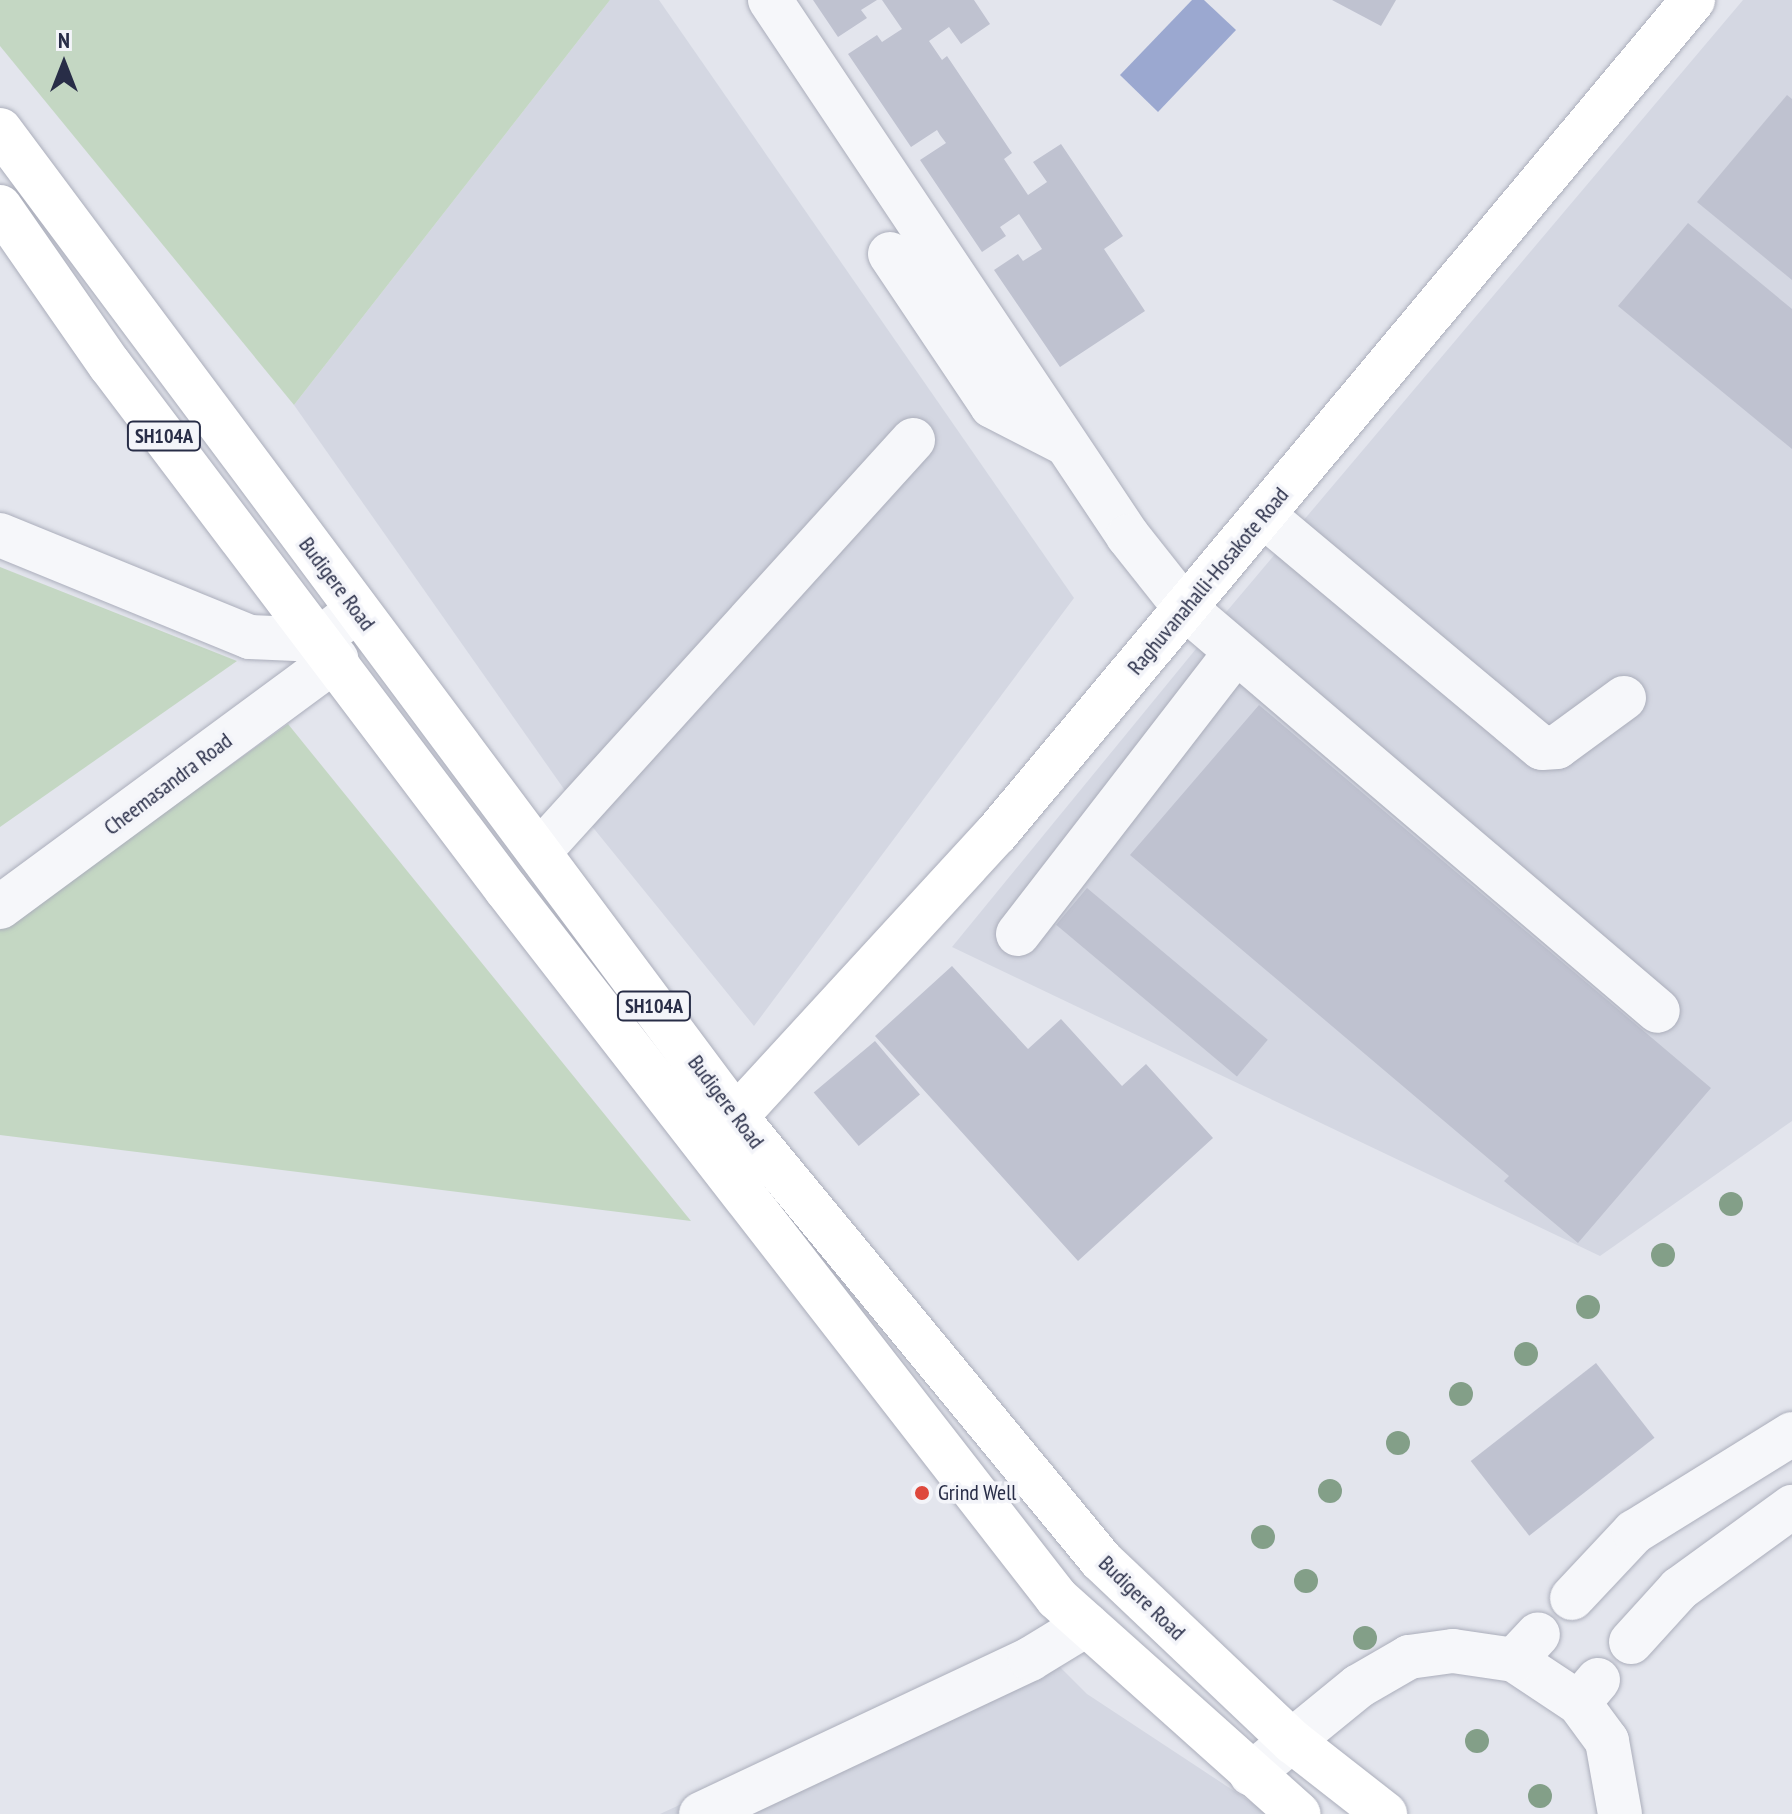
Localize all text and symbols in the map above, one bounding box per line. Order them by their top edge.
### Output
north arrow [24,24,104,104]
text: N [58,26,70,54]
road number: SH104A [126,420,202,452]
street label: Raghuvanahalli-Hosakote Road [1122,482,1294,680]
street label: Budigere Road [293,532,381,636]
street label: Cheemasandra Road [99,727,237,841]
road number: SH104A [616,990,692,1022]
street label: Budigere Road [682,1050,770,1154]
place label: Grind Well [938,1480,1017,1506]
marker: Grind Well [913,1484,931,1502]
street label: Budigere Road [1093,1550,1191,1646]

